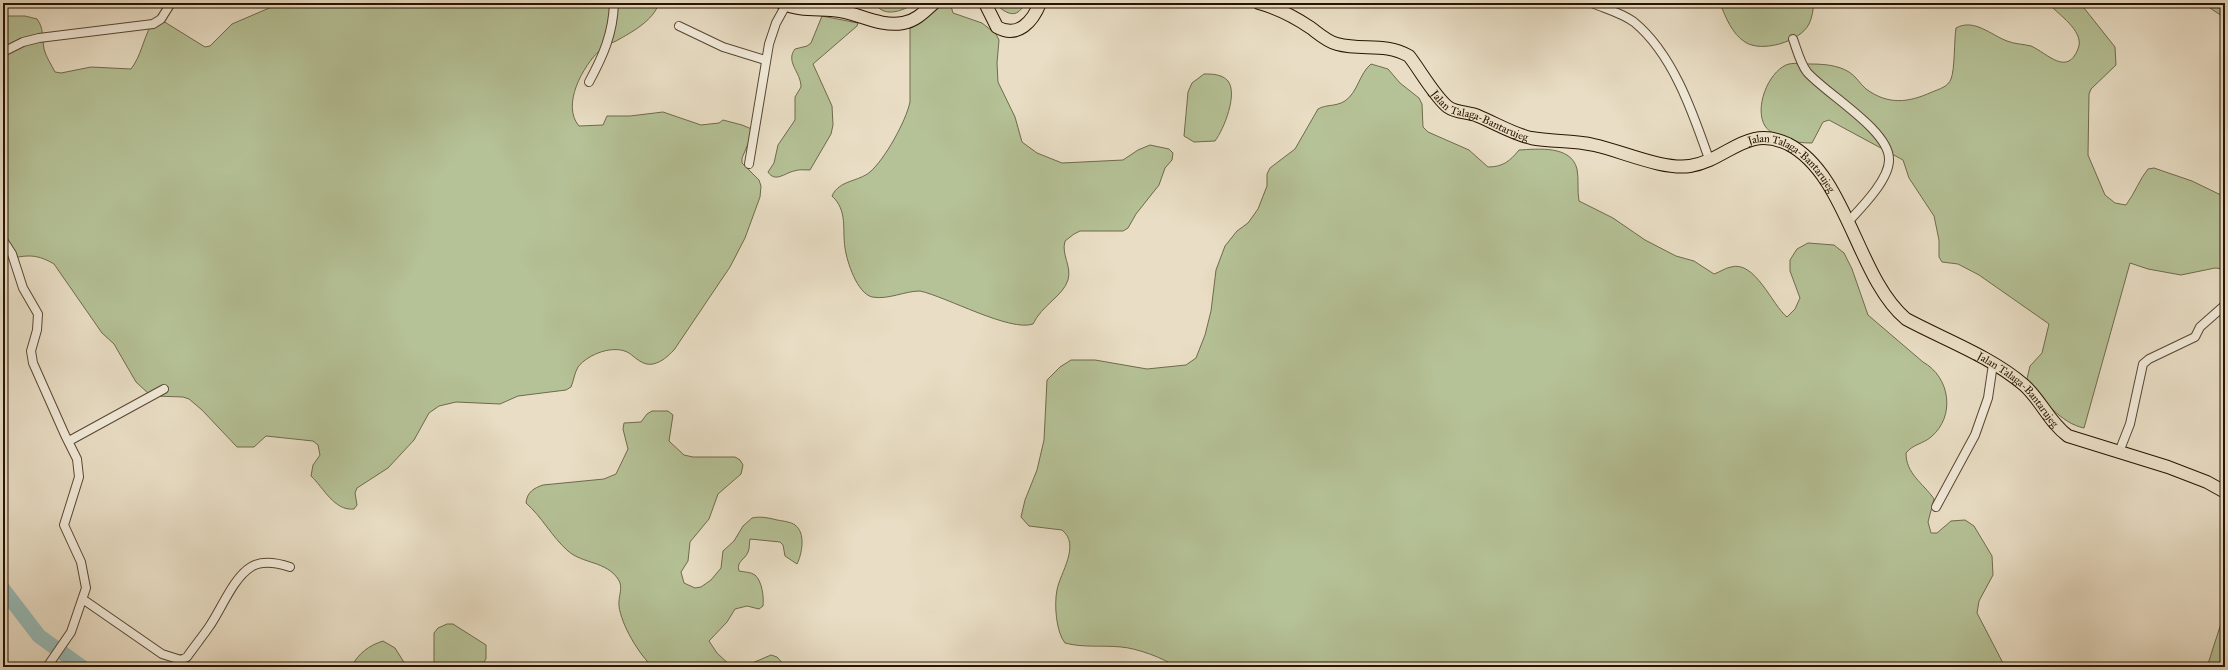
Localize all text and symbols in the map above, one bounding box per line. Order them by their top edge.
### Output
street label: Jalan Talaga-Bantarujeg [1427,87,1531,144]
street label: Jalan Talaga-Bantarujeg [1745,131,1839,195]
street label: Jalan Talaga-Bantarujeg [1974,349,2062,431]

